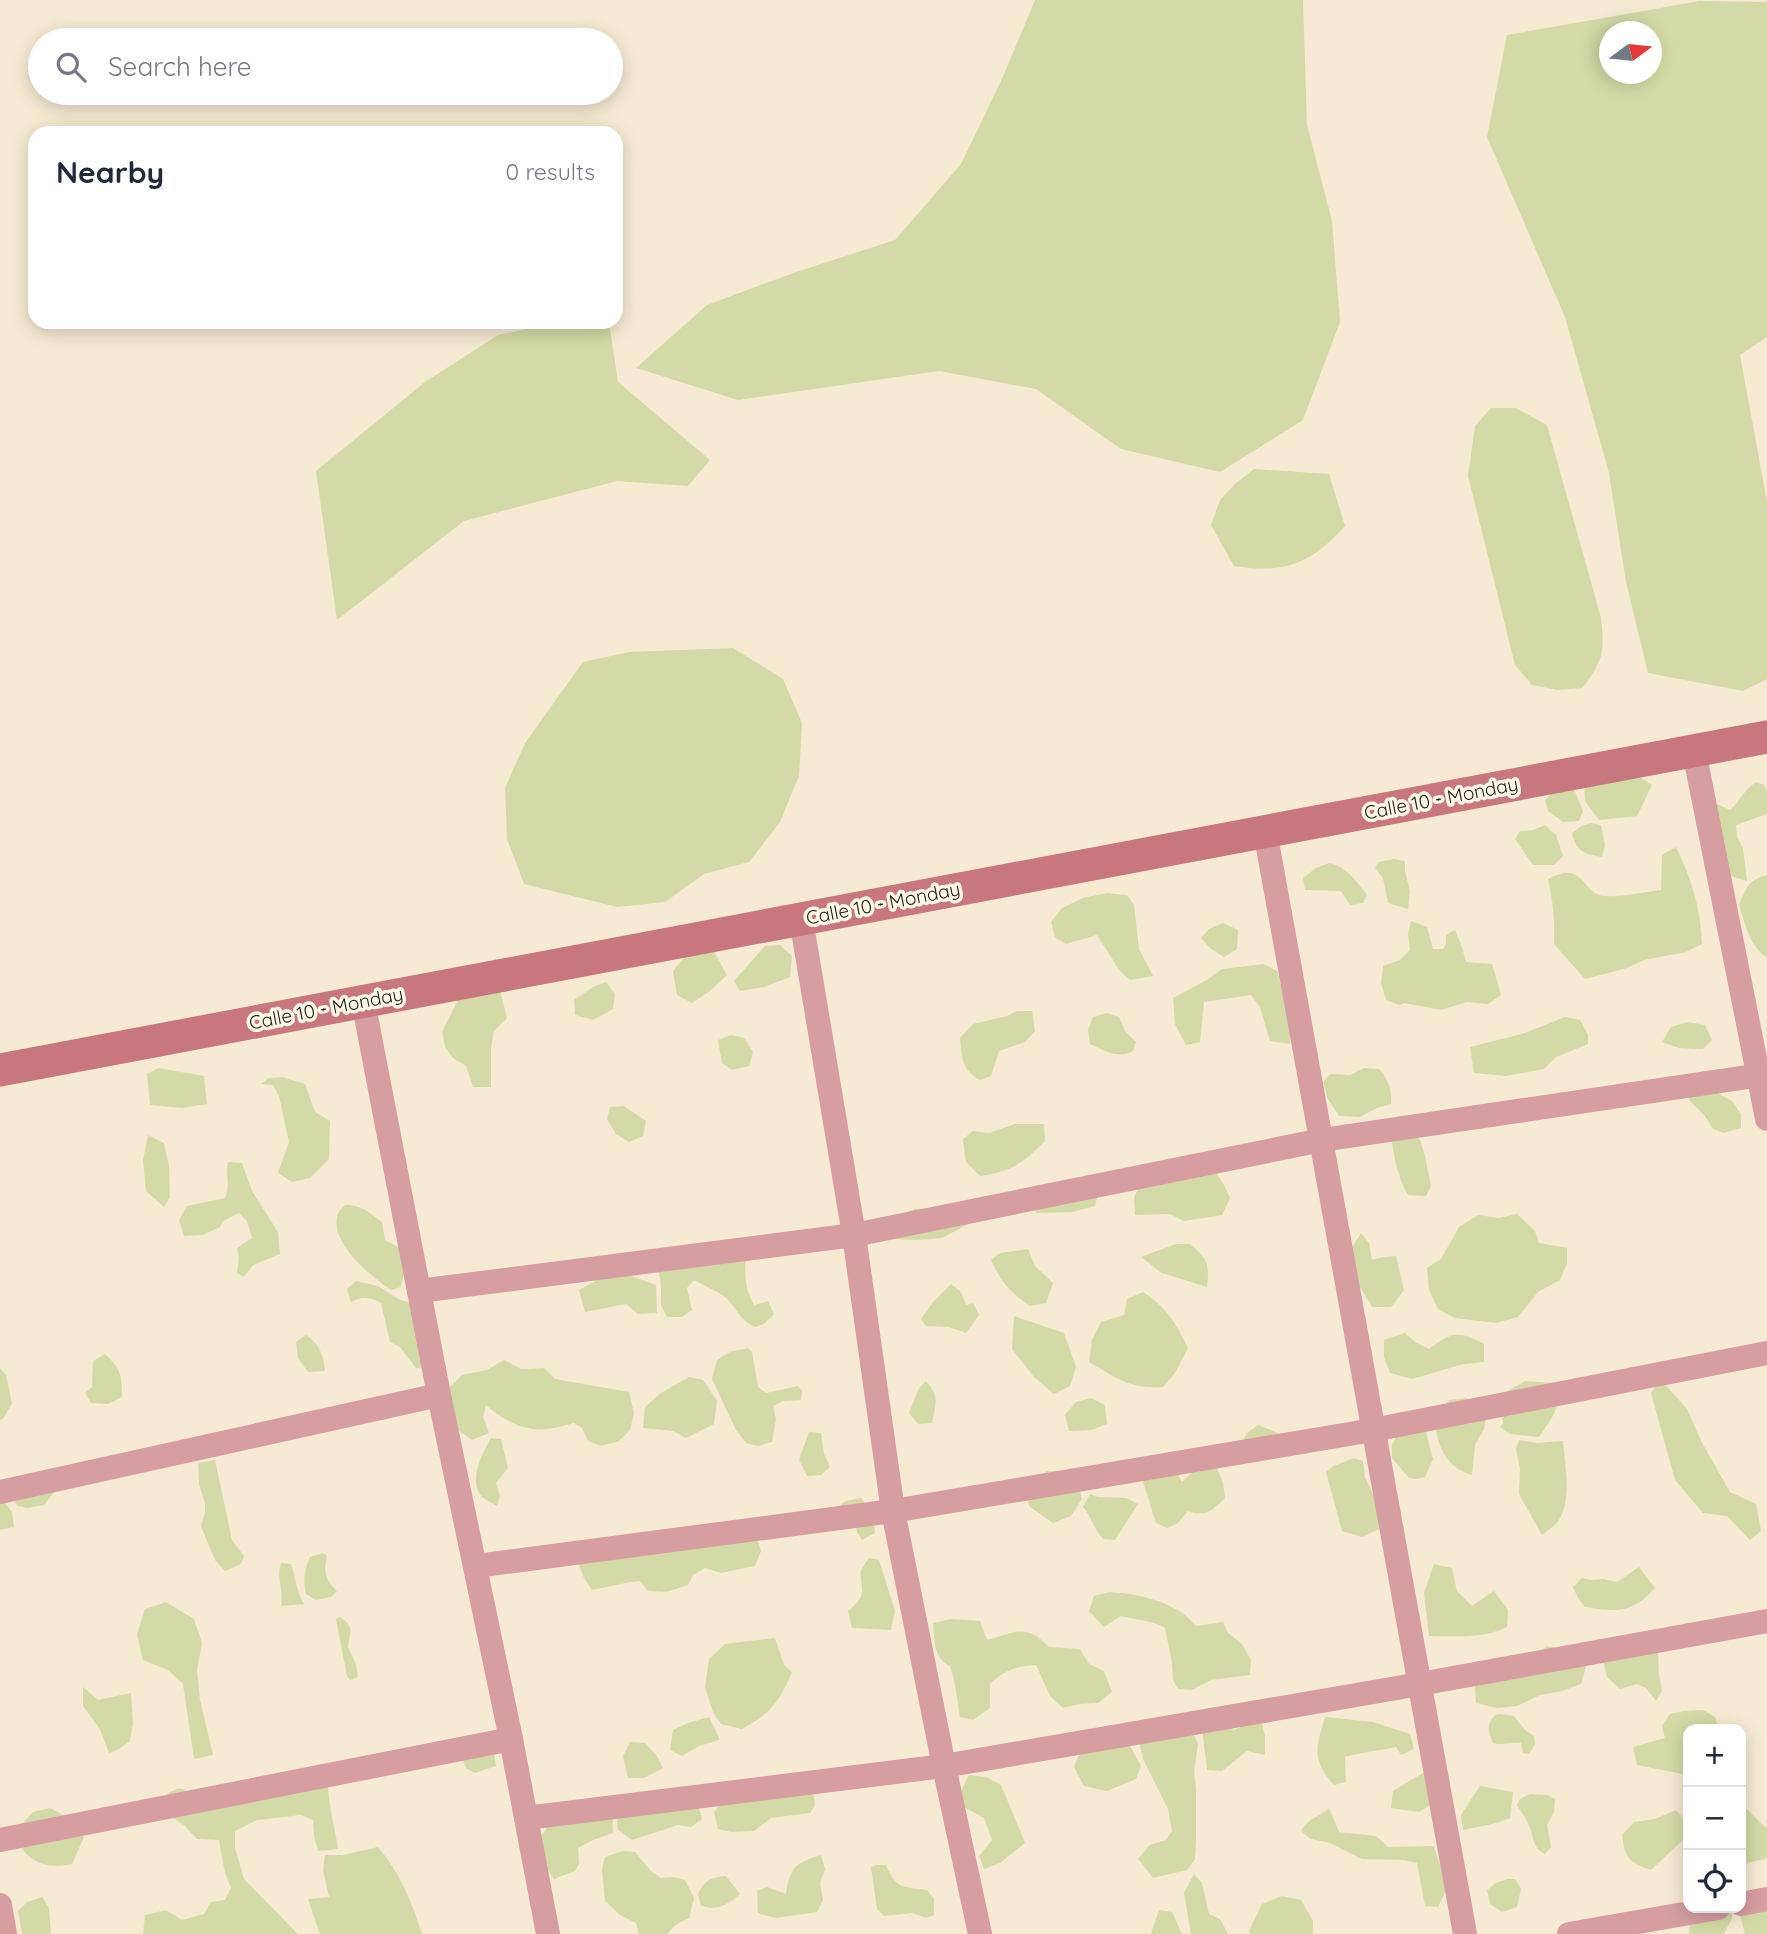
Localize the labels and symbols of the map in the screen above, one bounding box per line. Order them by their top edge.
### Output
north arrow [1599,21,1662,84]
street label: Calle 10 - Monday [1362,771,1520,825]
street label: Calle 10 - Monday [804,876,962,930]
street label: Calle 10 - Monday [247,981,405,1035]

